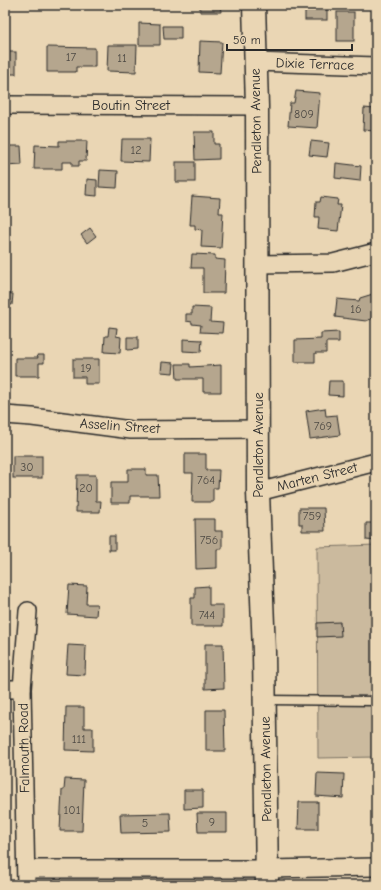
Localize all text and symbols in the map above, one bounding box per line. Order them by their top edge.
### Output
scale bar [227,26,352,52]
text: 50 m [233,33,261,47]
house number: 17 [66,50,77,64]
house number: 11 [117,51,127,65]
street label: Dixie Terrace [275,54,355,74]
street label: Pendleton Avenue [247,68,265,174]
street label: Boutin Street [92,97,171,114]
house number: 809 [294,107,314,121]
house number: 12 [130,143,142,157]
house number: 16 [350,302,362,316]
house number: 19 [80,361,92,375]
street label: Pendleton Avenue [250,392,267,498]
street label: Asselin Street [79,415,162,437]
house number: 769 [314,419,332,433]
street label: Marten Street [275,459,360,495]
house number: 30 [20,460,34,474]
house number: 764 [197,473,215,487]
house number: 20 [79,481,93,495]
house number: 759 [303,509,321,523]
house number: 756 [200,533,218,547]
house number: 744 [199,608,215,622]
street label: Falmouth Road [15,703,33,793]
street label: Pendleton Avenue [257,716,275,822]
house number: 111 [72,732,86,746]
house number: 101 [64,803,81,817]
house number: 9 [209,815,215,829]
house number: 5 [142,816,148,830]

